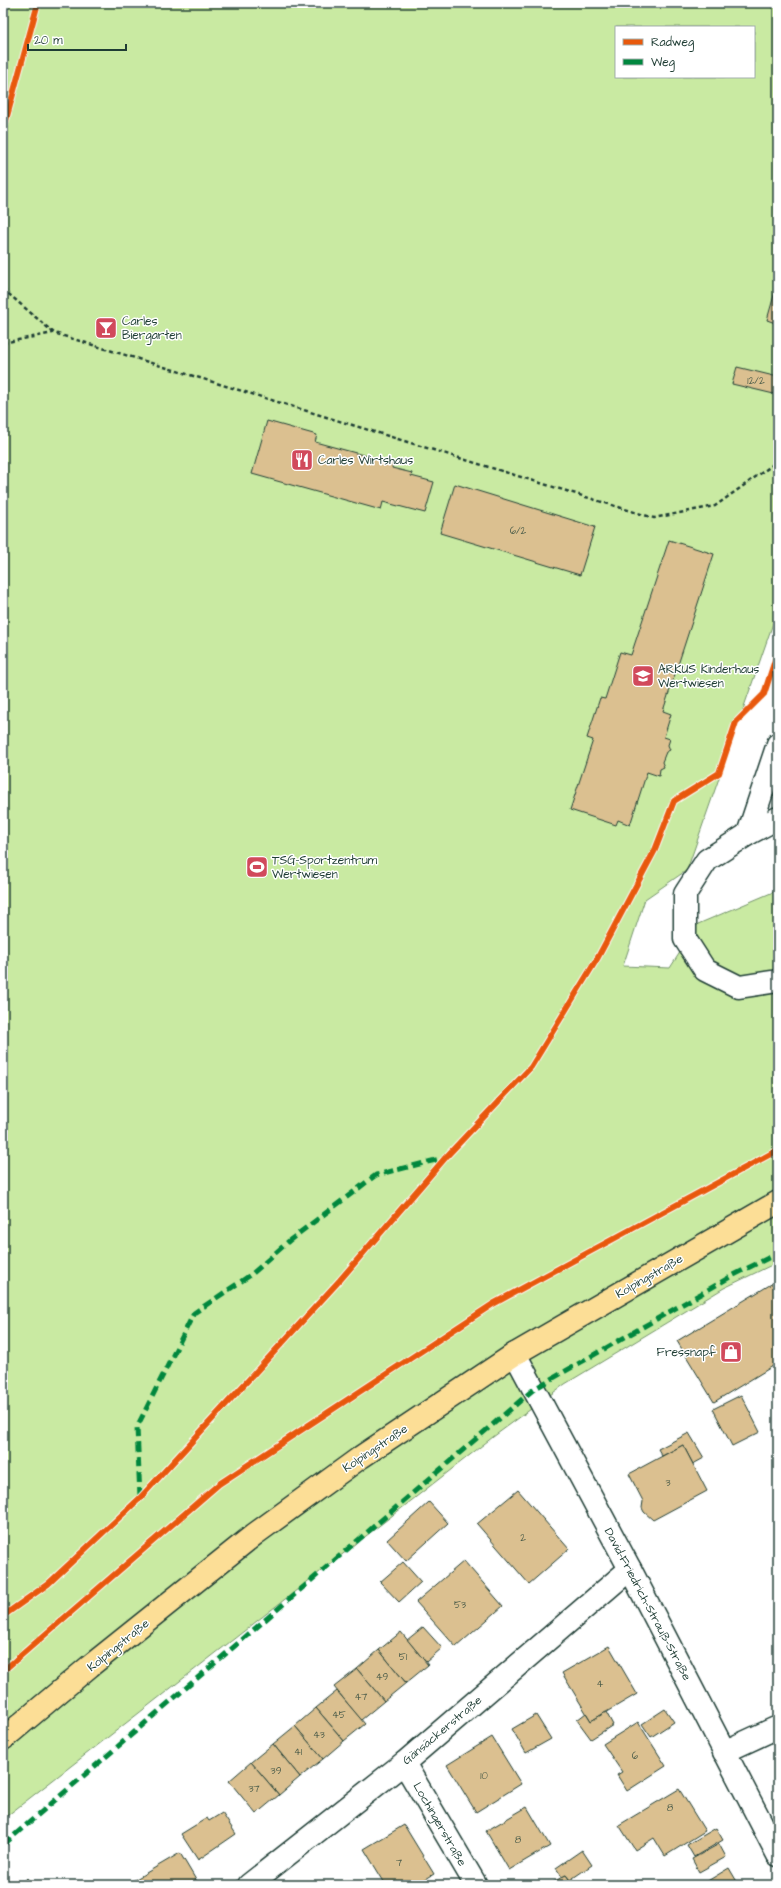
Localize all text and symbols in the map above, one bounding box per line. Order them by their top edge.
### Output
scale bar [28,26,126,52]
legend [615,26,755,78]
text: 20 m [34,32,63,49]
text: Radweg [651,34,694,52]
text: Weg [651,54,675,72]
place label: Carles Biergarten [122,313,182,345]
bar icon: Carles Biergarten [93,315,119,341]
house number: 12/2 [747,374,765,388]
restaurant icon: Carles Wirtshaus [289,447,315,473]
place label: Carles Wirtshaus [318,452,413,469]
house number: 6/2 [510,524,527,538]
place label: ARKUS Kinderhaus Wertwiesen [658,661,759,692]
school or university icon: ARKUS Kinderhaus Wertwiesen [630,663,656,689]
place label: TSG-Sportzentrum Wertwiesen [272,852,378,883]
sports icon: TSG-Sportzentrum Wertwiesen [244,854,270,880]
street label: Kolpingstraße [612,1250,687,1303]
shop icon: Fressnapf [718,1339,744,1365]
place label: Fressnapf [657,1344,717,1361]
street label: Kolpingstraße [339,1420,412,1477]
house number: 3 [665,1476,671,1490]
street label: David-Friedrich-Strauß-Straße [600,1525,695,1684]
house number: 2 [520,1531,526,1545]
house number: 53 [454,1598,466,1612]
street label: Kolpingstraße [84,1615,154,1676]
house number: 51 [399,1650,408,1664]
house number: 49 [376,1670,389,1684]
house number: 4 [597,1677,604,1691]
house number: 47 [355,1690,367,1704]
street label: Gänsäckerstraße [399,1692,486,1769]
house number: 45 [332,1708,346,1722]
house number: 43 [313,1728,325,1742]
house number: 41 [294,1745,303,1759]
house number: 6 [632,1749,639,1763]
house number: 39 [271,1764,282,1778]
house number: 10 [480,1769,488,1783]
street label: Lochingerstraße [408,1779,471,1870]
house number: 37 [248,1782,260,1796]
house number: 8 [667,1801,674,1815]
house number: 8 [515,1833,522,1847]
house number: 7 [396,1856,402,1870]

